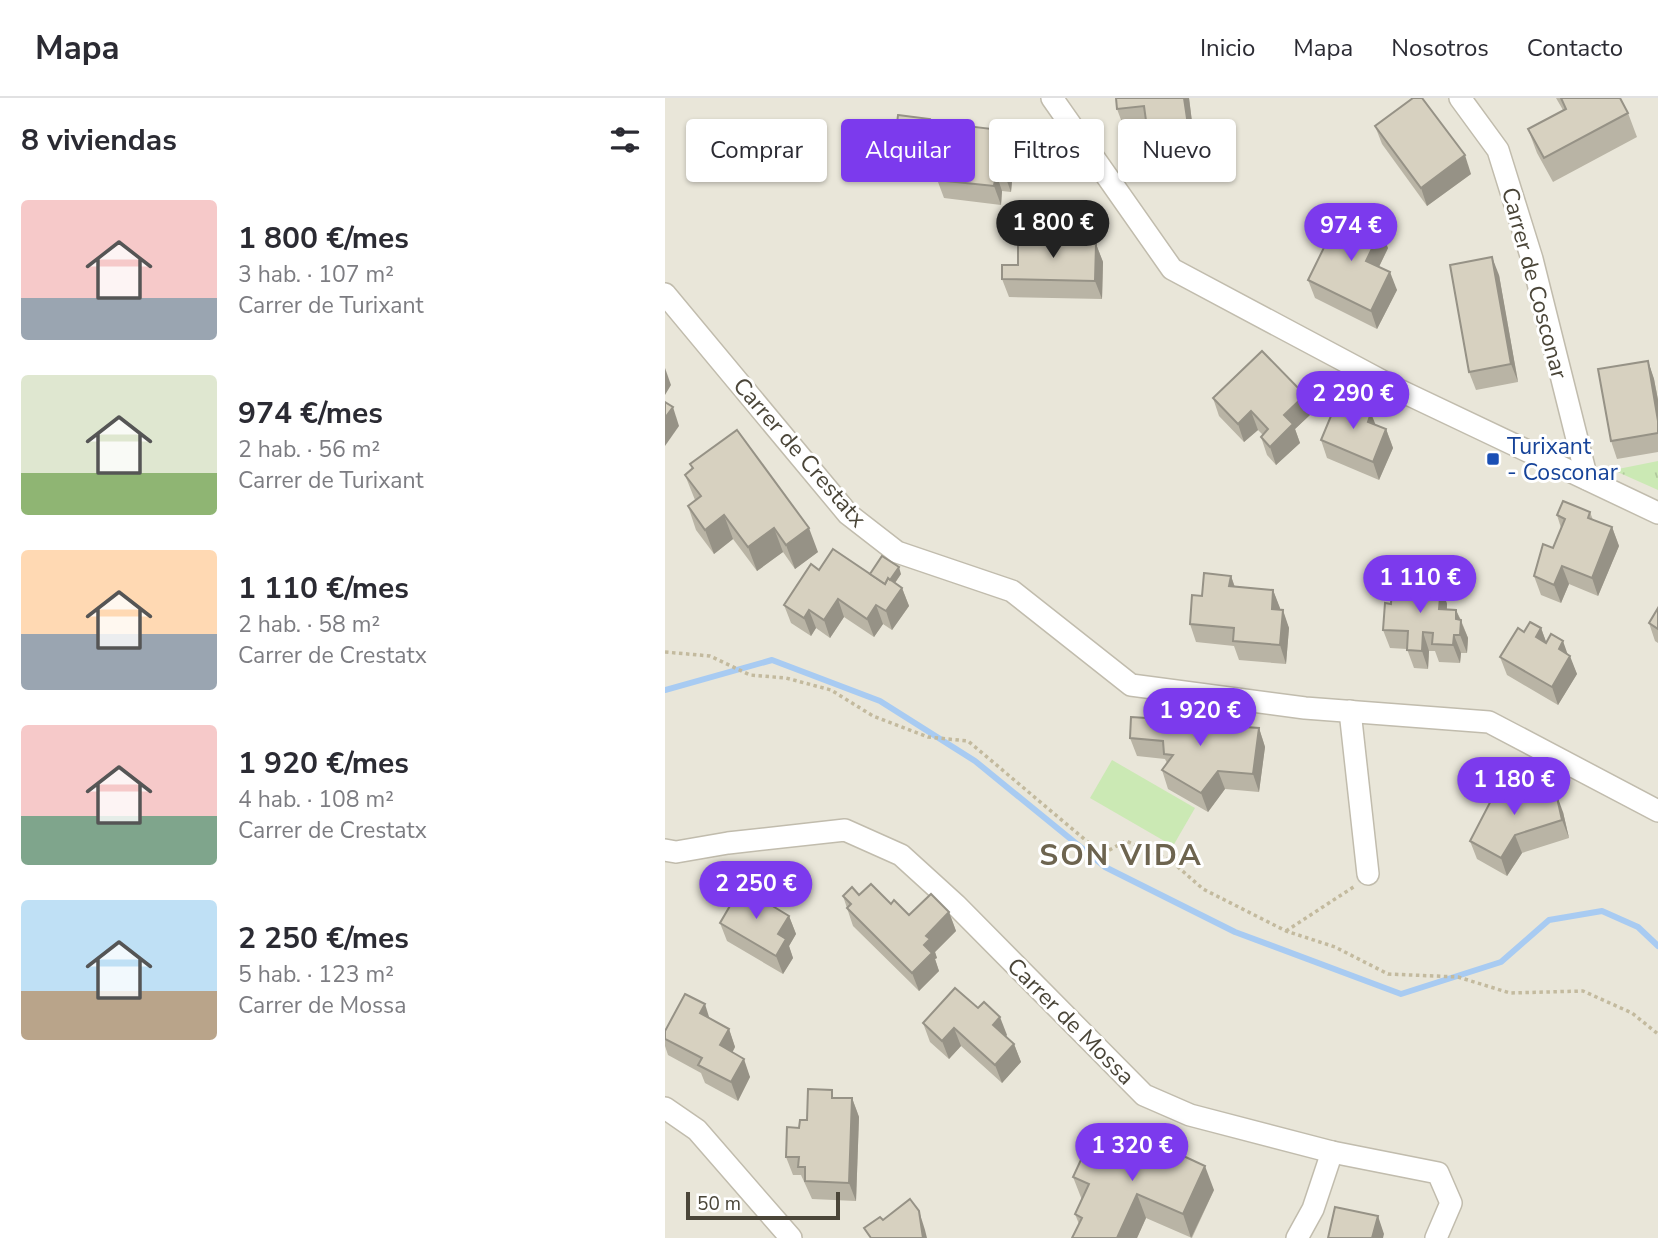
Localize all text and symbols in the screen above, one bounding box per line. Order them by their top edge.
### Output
text: Mapa [35,26,120,71]
text: Inicio [1200,32,1255,64]
text: Mapa [1293,32,1353,64]
text: Nosotros [1391,32,1489,64]
text: Contacto [1527,32,1623,64]
chip: Comprar [686,119,827,182]
chip: Alquilar [841,119,975,182]
chip: Filtros [989,119,1104,182]
chip: Nuevo [1118,119,1236,182]
text: 8 viviendas [21,120,177,161]
icon: filters [606,121,644,159]
street label: Carrer de Cosconar [1494,184,1575,383]
pin: 1 800 € [988,200,1118,260]
pin: 974 € [1302,204,1400,263]
text: 1 800 € [1012,207,1094,238]
text: 974 € [1320,210,1382,241]
text: 1 800 €/mes [238,218,409,259]
icon: home [77,228,161,312]
text: 3 hab. · 107 m² [238,259,394,290]
text: Carrer de Turixant [238,290,424,321]
street label: Carrer de Crestatx [726,371,873,534]
pin: 2 290 € [1288,372,1418,431]
text: 2 290 € [1312,378,1394,409]
text: 974 €/mes [238,393,383,434]
icon: home [77,403,161,487]
place label: Turixant - Cosconar [1507,431,1619,488]
text: 2 hab. · 56 m² [238,434,380,465]
marker: Turixant - Cosconar [1485,451,1501,467]
text: Carrer de Turixant [238,465,424,496]
pin: 1 110 € [1355,556,1485,615]
text: 1 110 € [1379,562,1461,593]
text: 1 110 €/mes [238,568,409,609]
icon: home [77,578,161,662]
text: 2 hab. · 58 m² [238,609,380,640]
text: Carrer de Crestatx [238,640,427,671]
pin: 1 920 € [1135,688,1265,748]
text: 1 920 € [1159,695,1241,726]
text: 1 920 €/mes [238,743,409,784]
icon: home [77,753,161,837]
pin: 1 180 € [1449,758,1579,817]
text: 1 180 € [1473,764,1555,795]
text: 4 hab. · 108 m² [238,784,394,815]
text: Carrer de Crestatx [238,815,427,846]
district label: SON VIDA [1039,835,1203,876]
pin: 2 250 € [691,862,821,921]
text: 2 250 € [715,868,797,899]
text: 2 250 €/mes [238,918,409,959]
icon: home [77,928,161,1012]
street label: Carrer de Mossa [1000,951,1141,1092]
text: 5 hab. · 123 m² [238,959,394,990]
text: Carrer de Mossa [238,990,406,1021]
pin: 1 320 € [1067,1124,1197,1183]
text: 1 320 € [1091,1130,1173,1161]
scale bar [686,1189,840,1221]
text: 50 m [697,1191,741,1217]

